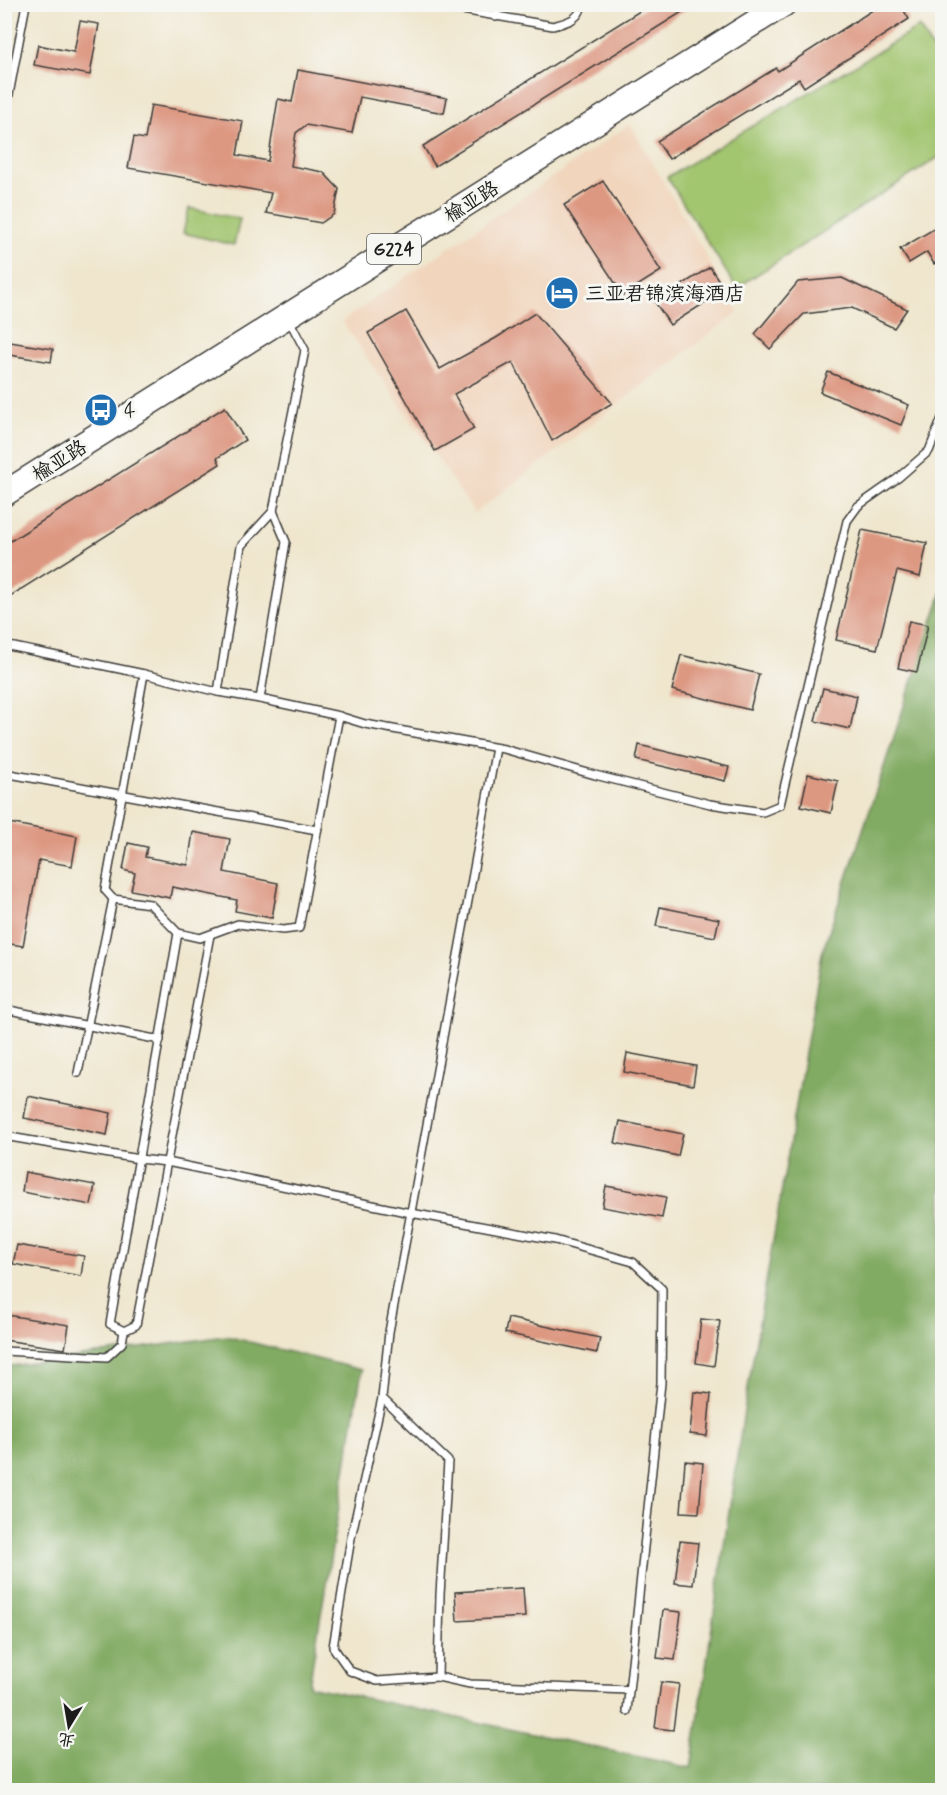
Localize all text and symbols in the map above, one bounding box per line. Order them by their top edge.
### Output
street label: 榆亚路 [439,174,505,230]
road number: G224 [367,234,421,264]
hotel icon: 三亚君锦滨海酒店 [544,275,580,311]
place label: 三亚君锦滨海酒店 [585,281,745,308]
bus stop icon: 4 [83,392,119,428]
place label: 4 [124,398,136,425]
street label: 榆亚路 [27,433,93,489]
north arrow [39,1696,99,1756]
text: 北 [57,1727,76,1751]

